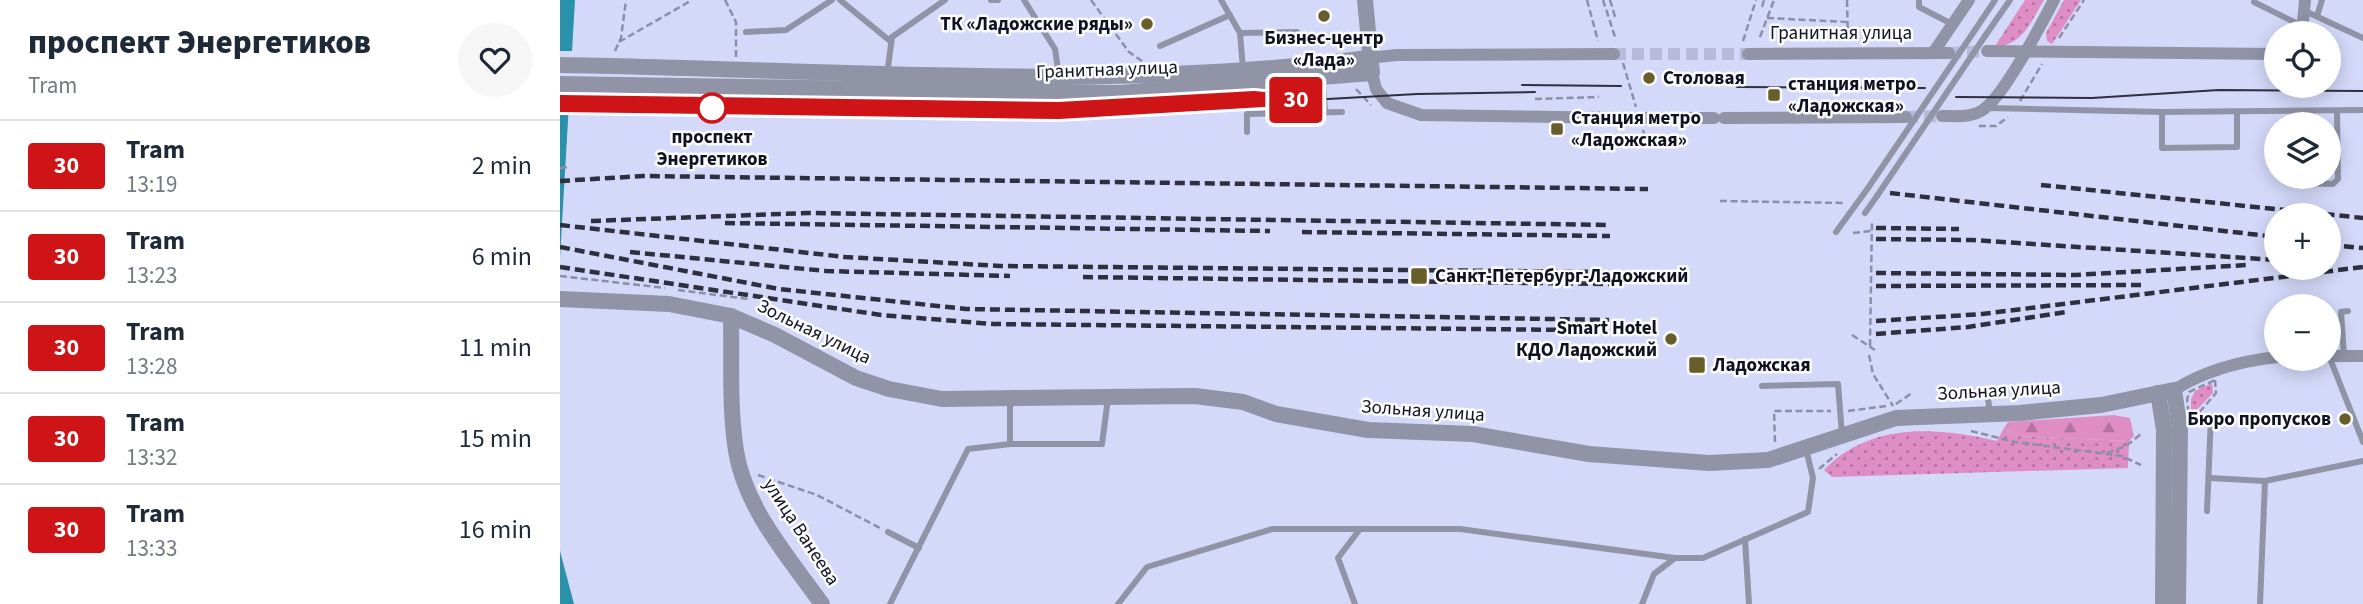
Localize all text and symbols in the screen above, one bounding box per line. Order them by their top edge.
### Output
marker: Бизнес-центр «Лада» [1316,8,1332,24]
place label: ТК «Ладожские ряды» [940,11,1133,38]
marker: ТК «Ладожские ряды» [1139,16,1155,32]
text: проспект Энергетиков [28,19,371,66]
street label: Гранитная улица [1770,20,1912,47]
map controls [2264,21,2341,371]
button: locate [2264,21,2341,98]
button: heart [458,23,532,97]
place label: Бизнес-центр «Лада» [1264,25,1384,74]
street label: Гранитная улица [1036,54,1178,86]
place label: Столовая [1663,65,1745,92]
text: Tram [28,69,77,102]
marker: Столовая [1641,70,1657,86]
place label: станция метро «Ладожская» [1788,71,1916,120]
line badge: 30 [1264,77,1328,123]
text: 30 [1283,82,1309,117]
marker: станция метро «Ладожская» [1766,87,1782,103]
marker: проспект Энергетиков [697,93,727,123]
place label: Станция метро «Ладожская» [1571,105,1701,154]
button: layers [2264,112,2341,189]
marker: Станция метро «Ладожская» [1549,121,1565,137]
place label: проспект Энергетиков [657,124,767,173]
text: Tram [126,131,185,168]
text: 2 min [472,147,532,184]
text: 30 [54,148,79,183]
text: 13:19 [126,168,177,201]
button: + [2264,203,2341,280]
text: Tram [126,222,185,259]
text: 6 min [472,238,532,275]
text: 30 [54,239,79,274]
text: 13:23 [126,259,177,292]
place label: Санкт-Петербург-Ладожский [1435,263,1688,290]
marker: Санкт-Петербург-Ладожский [1409,266,1429,286]
street label: Зольная улица [752,293,876,371]
button: − [2264,294,2341,371]
text: Tram [126,313,185,350]
place label: Smart Hotel КДО Ладожский [1516,315,1658,364]
text: 11 min [459,329,532,366]
text: 30 [54,330,79,365]
marker: Smart Hotel КДО Ладожский [1663,331,1679,347]
text: 13:28 [126,350,177,383]
place label: Ладожская [1712,352,1811,379]
marker: Ладожская [1687,355,1707,375]
street label: Зольная улица [1936,374,2062,408]
street label: Зольная улица [1360,393,1486,429]
text: Tram [126,404,185,441]
place label: Бюро пропусков [2187,406,2331,433]
marker: Бюро пропусков [2337,411,2353,427]
text: 15 min [459,420,532,457]
text: 30 [54,421,79,456]
text: 13:32 [126,441,177,474]
street label: улица Ванеева [756,473,846,591]
text: Tram [126,495,185,532]
text: 16 min [459,511,532,548]
text: 30 [54,512,79,547]
text: 13:33 [126,532,177,565]

